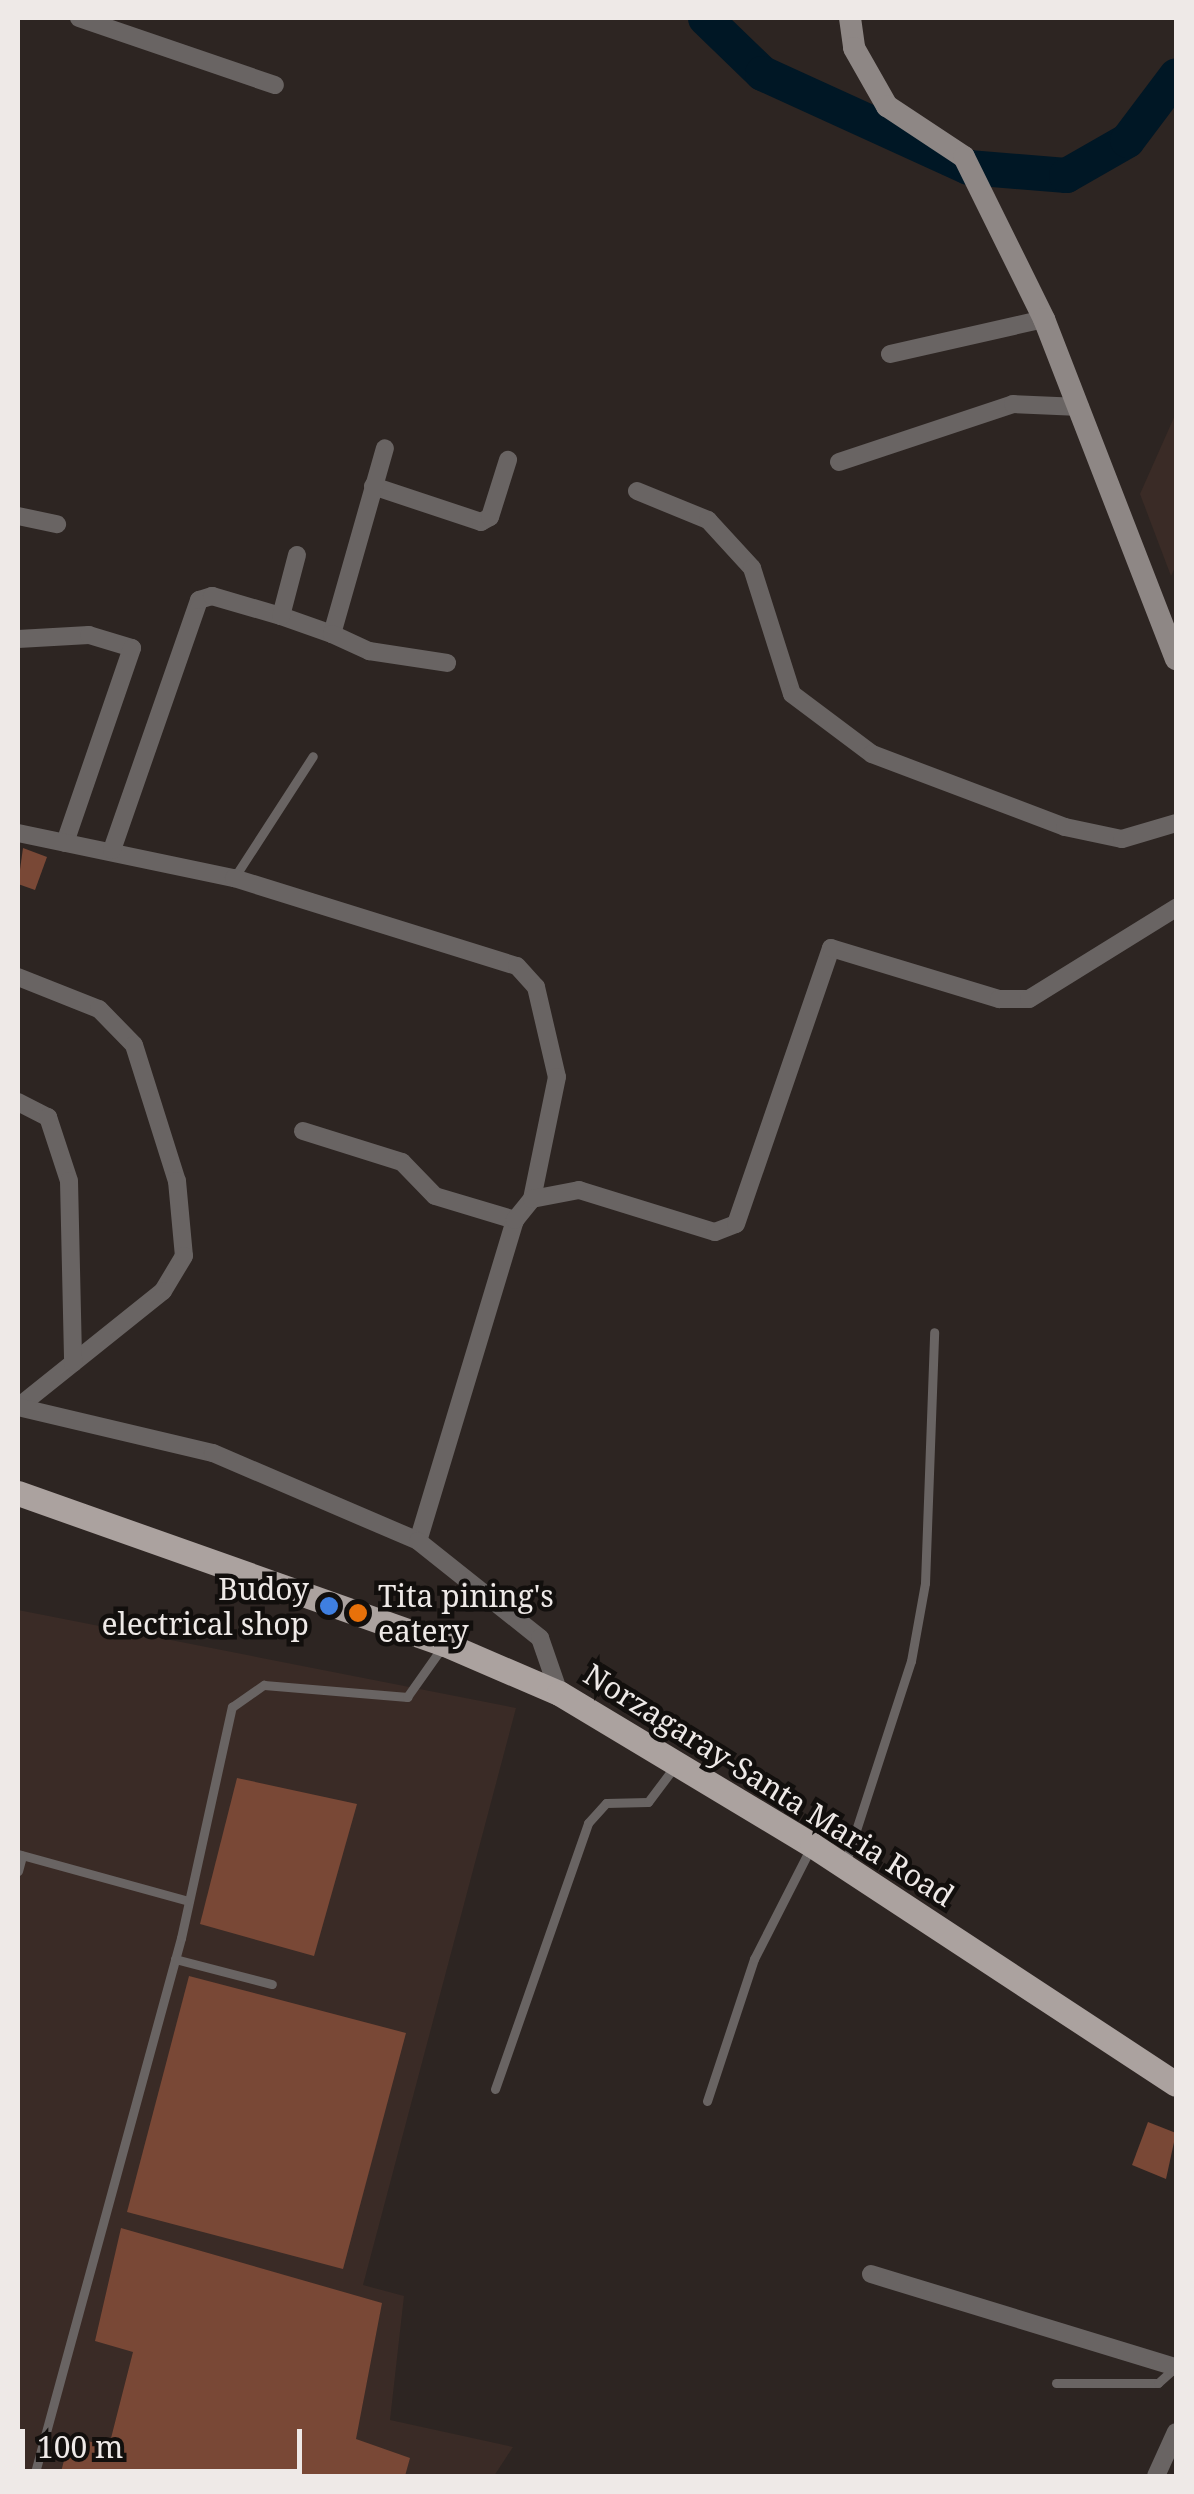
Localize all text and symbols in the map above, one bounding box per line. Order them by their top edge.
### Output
place label: Budoy electrical shop [101,1571,309,1642]
place label: Tita pining's eatery [378,1578,554,1648]
marker: Budoy electrical shop [318,1595,340,1617]
marker: Tita pining's eatery [347,1602,369,1624]
street label: Norzagaray-Santa Maria Road [577,1656,961,1914]
scale bar [25,2409,308,2471]
text: 100 m [37,2426,123,2467]

